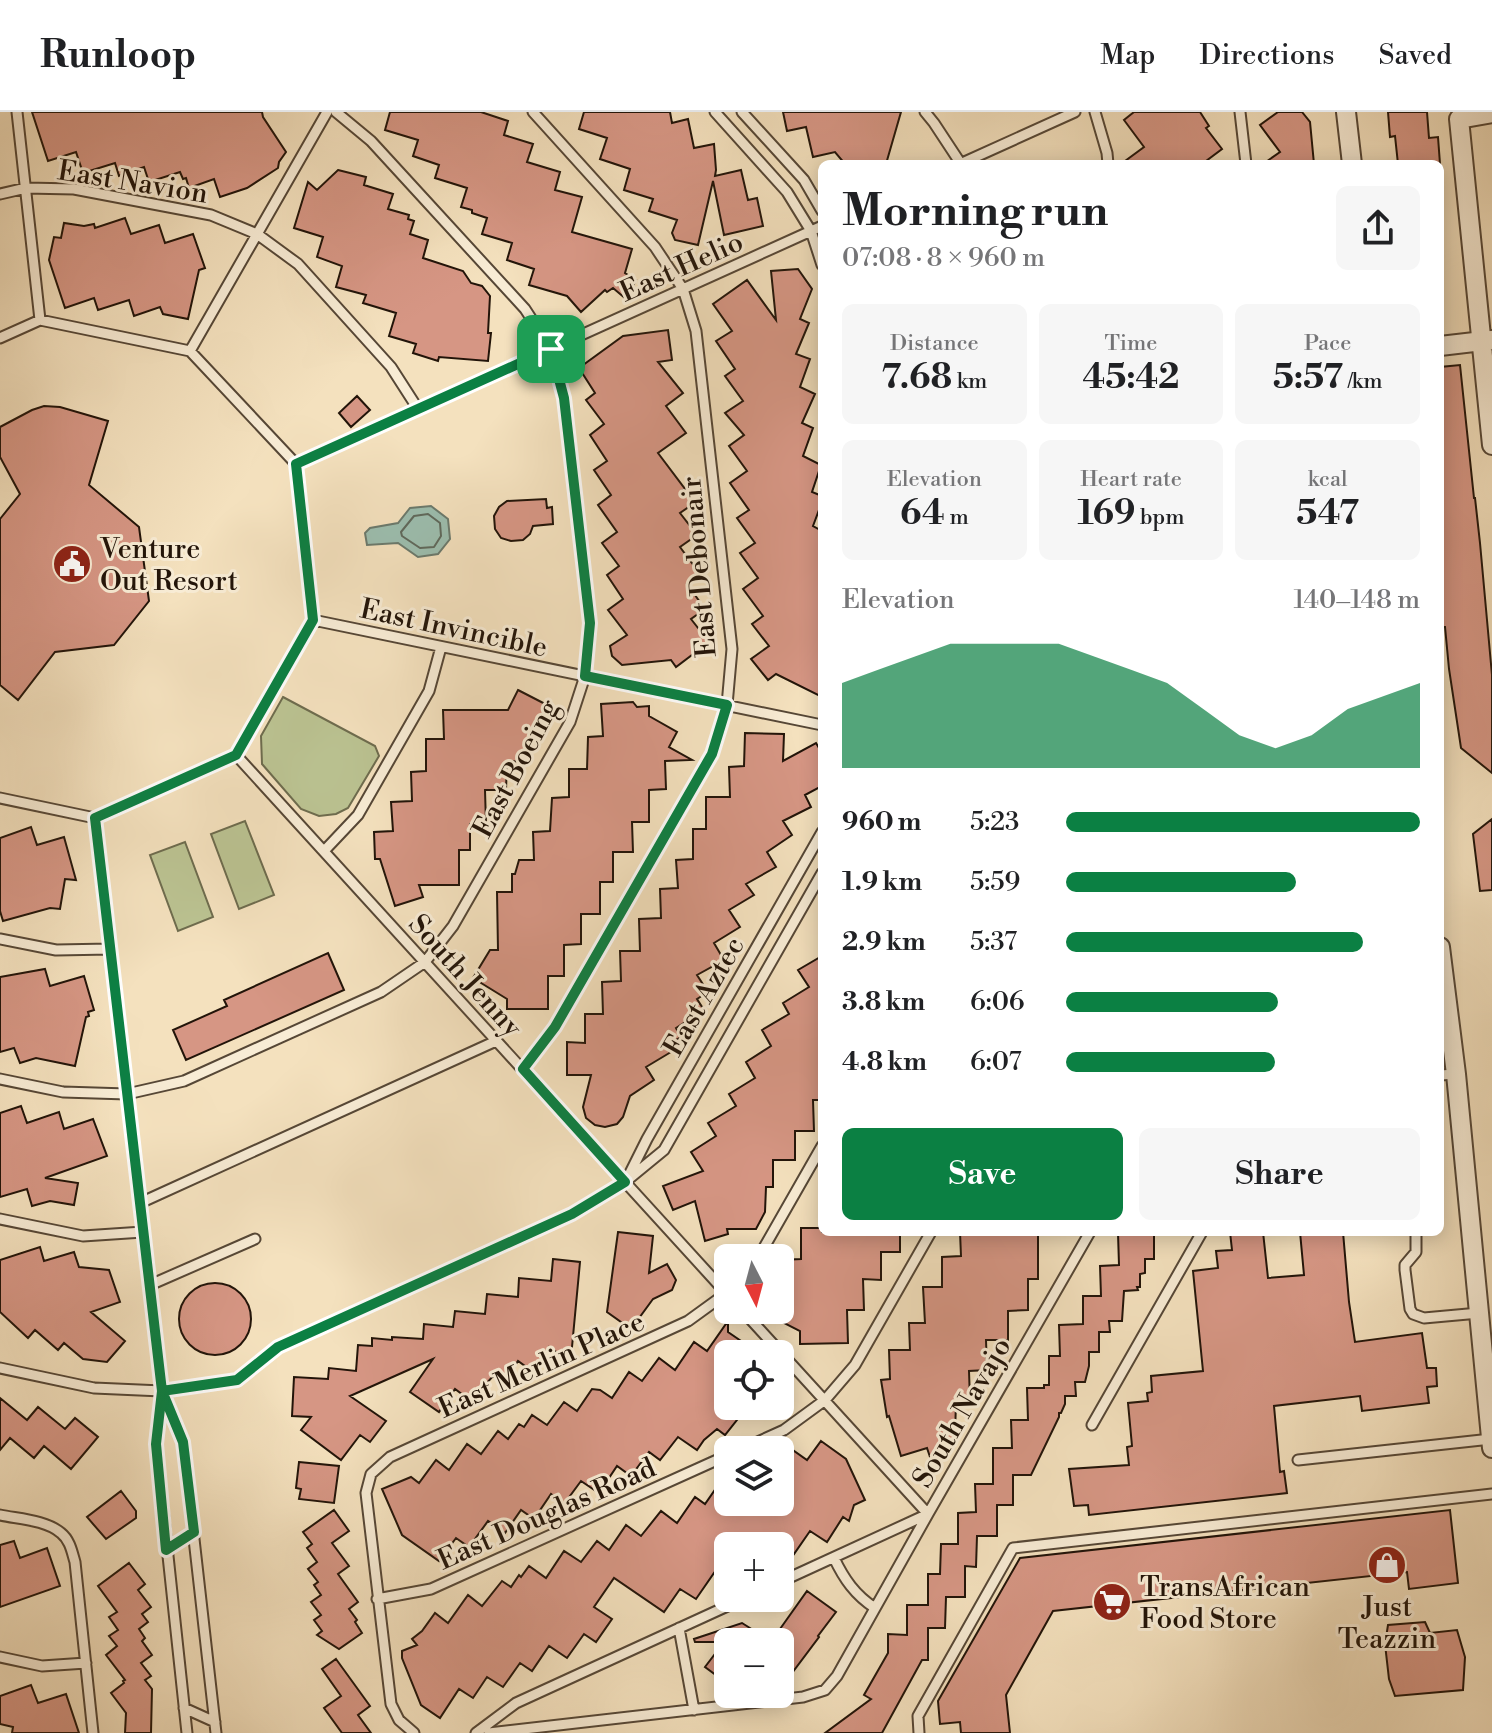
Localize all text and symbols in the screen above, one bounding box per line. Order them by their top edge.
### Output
text: Runloop [40,32,196,79]
text: Map [1100,38,1155,73]
text: Directions [1199,38,1334,73]
text: Saved [1378,38,1452,73]
street label: East Navion [55,153,211,212]
text: Morning run [842,184,1108,239]
button: share [1336,186,1420,270]
street label: East Helio [614,225,749,310]
text: 07:08 · 8 × 960 m [842,242,1045,274]
pin [517,315,585,383]
icon: arrive [529,327,573,371]
text: Distance [890,330,979,357]
text: Time [1105,330,1157,357]
text: Pace [1304,330,1351,357]
text: 7.68 [881,357,952,399]
text: 45:42 [1082,357,1180,399]
text: 5:57 [1273,357,1343,399]
text: km [952,368,987,395]
text: /km [1343,368,1383,395]
text: Elevation [887,466,982,493]
text: Heart rate [1080,466,1182,493]
text: kcal [1308,466,1348,493]
street label: East Debonair [674,475,725,659]
text: 64 [900,493,945,535]
text: 169 [1077,493,1135,535]
text: 547 [1296,493,1359,535]
text: m [945,504,969,531]
text: bpm [1135,504,1184,531]
place label: Venture Out Resort [99,532,238,599]
public building icon: Venture Out Resort [51,543,93,585]
text: Elevation [842,584,955,616]
text: 140–148 m [1293,584,1420,616]
street label: East Invincible [357,592,550,665]
street label: East Boeing [465,693,568,844]
text: 960 m [842,806,921,838]
text: 5:23 [970,806,1019,838]
text: 1.9 km [842,866,922,898]
text: 5:59 [970,866,1020,898]
street label: South Jenny [401,907,529,1045]
text: 2.9 km [842,926,926,958]
text: 5:37 [970,926,1017,958]
street label: East Aztec [656,931,753,1063]
text: 3.8 km [842,986,925,1018]
text: 6:06 [970,986,1025,1018]
text: 4.8 km [842,1046,927,1078]
text: 6:07 [970,1046,1022,1078]
button: Save [842,1128,1123,1220]
button: Share [1139,1128,1420,1220]
north arrow [714,1244,794,1324]
map controls [714,1244,794,1708]
street label: East Merlin Place [433,1304,650,1427]
street label: South Navajo [905,1331,1019,1494]
button: locate [714,1340,794,1420]
button: layers [714,1436,794,1516]
street label: East Douglas Road [432,1451,661,1578]
button: + [714,1532,794,1612]
shop icon: Just Teazzin [1366,1544,1408,1586]
place label: TransAfrican Food Store [1140,1570,1310,1637]
supermarket icon: TransAfrican Food Store [1091,1581,1133,1623]
place label: Just Teazzin [1338,1590,1436,1657]
button: − [714,1628,794,1708]

